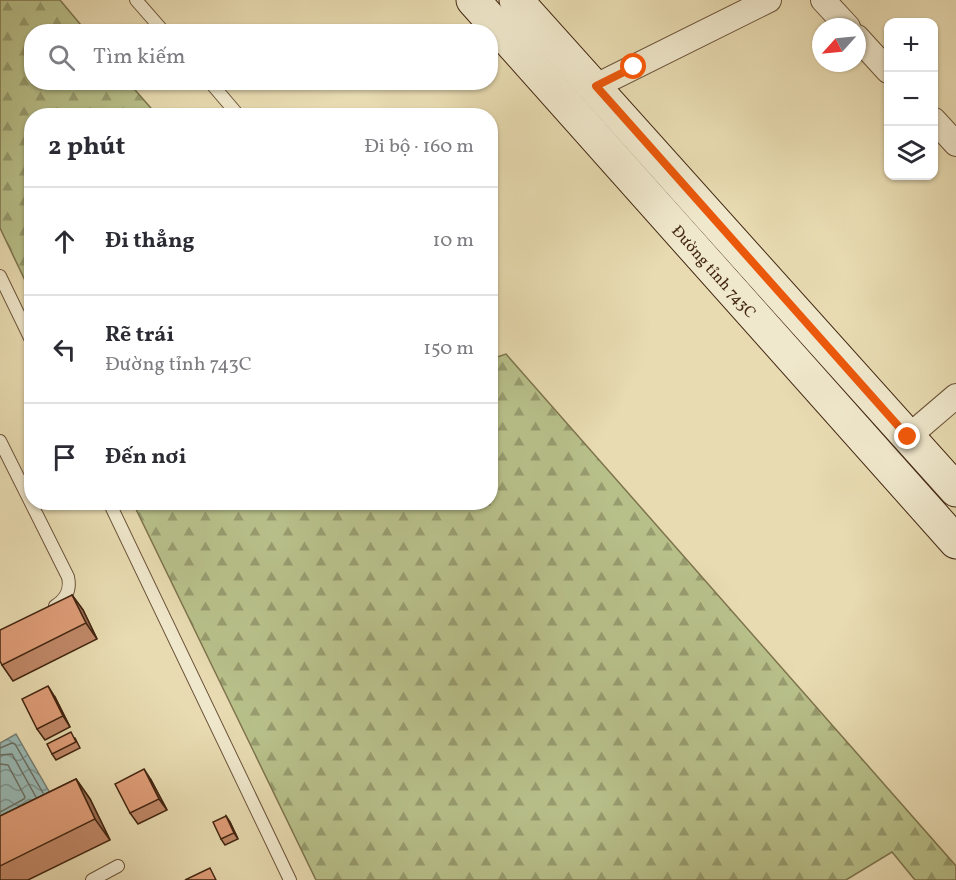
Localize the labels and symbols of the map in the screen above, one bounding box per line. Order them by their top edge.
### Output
north arrow [812,18,866,72]
route start [620,53,646,79]
street label: Đường tỉnh 743C [666,221,760,324]
route end [894,423,920,449]

